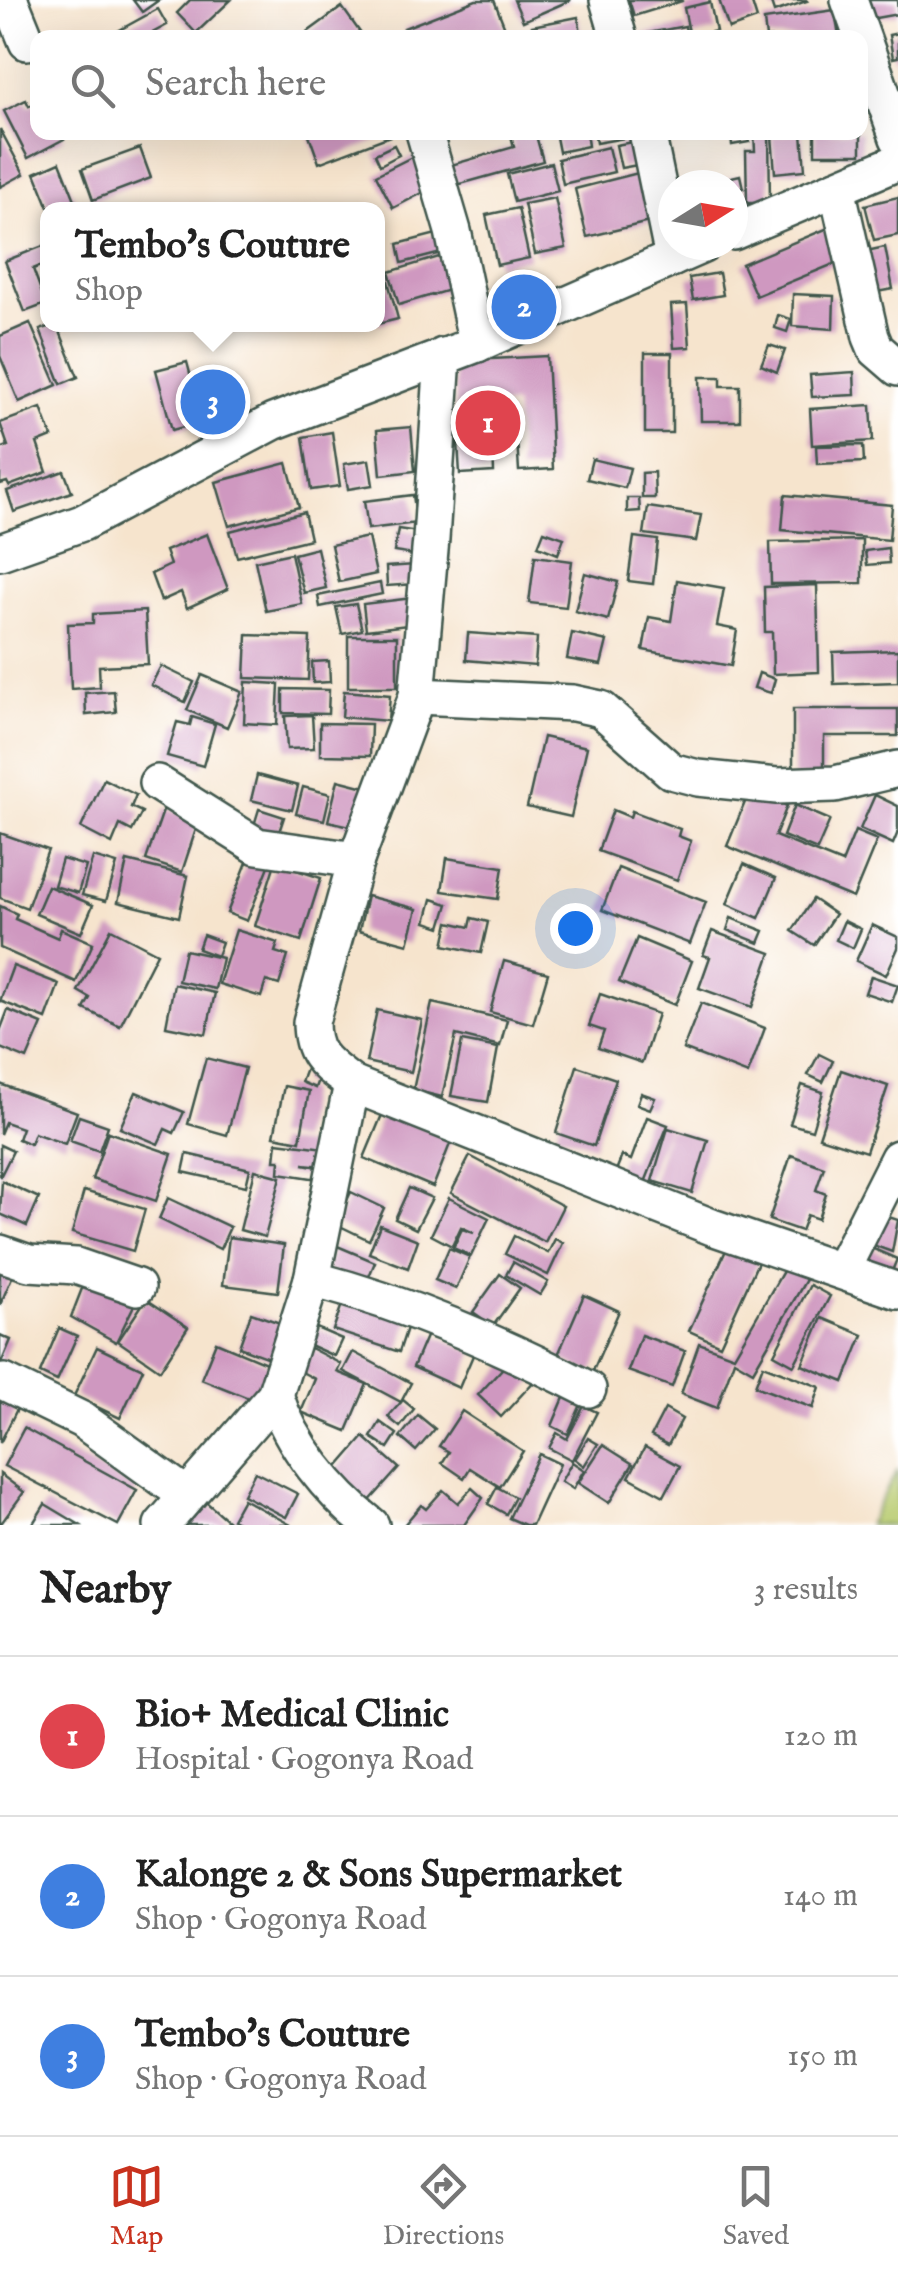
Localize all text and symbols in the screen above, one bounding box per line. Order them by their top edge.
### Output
search box [30,30,868,140]
icon: search [65,58,120,113]
text: Search here [145,61,326,109]
north arrow [658,170,748,260]
popup [40,202,385,332]
text: Tembo's Couture [75,223,350,271]
pin: 2 [492,270,556,344]
text: Shop [75,271,143,312]
pin: 3 [180,364,246,440]
pin: 1 [456,386,520,460]
your location [550,903,601,954]
text: Nearby [40,1564,171,1617]
text: 3 results [754,1570,858,1611]
text: Bio+ Medical Clinic [135,1692,449,1740]
text: 1 [67,1716,78,1757]
text: 120 m [784,1716,858,1757]
text: Hospital · Gogonya Road [135,1740,473,1781]
text: Kalonge 2 & Sons Supermarket [135,1852,622,1900]
text: 2 [65,1876,80,1917]
text: 140 m [783,1876,858,1917]
text: Shop · Gogonya Road [135,1900,426,1941]
text: Tembo's Couture [135,2012,410,2060]
text: 3 [67,2036,78,2077]
text: 150 m [787,2036,858,2077]
text: Shop · Gogonya Road [135,2060,426,2101]
tab: Map [109,2159,164,2254]
tab: Directions [382,2159,504,2254]
tab: Saved [723,2159,789,2254]

